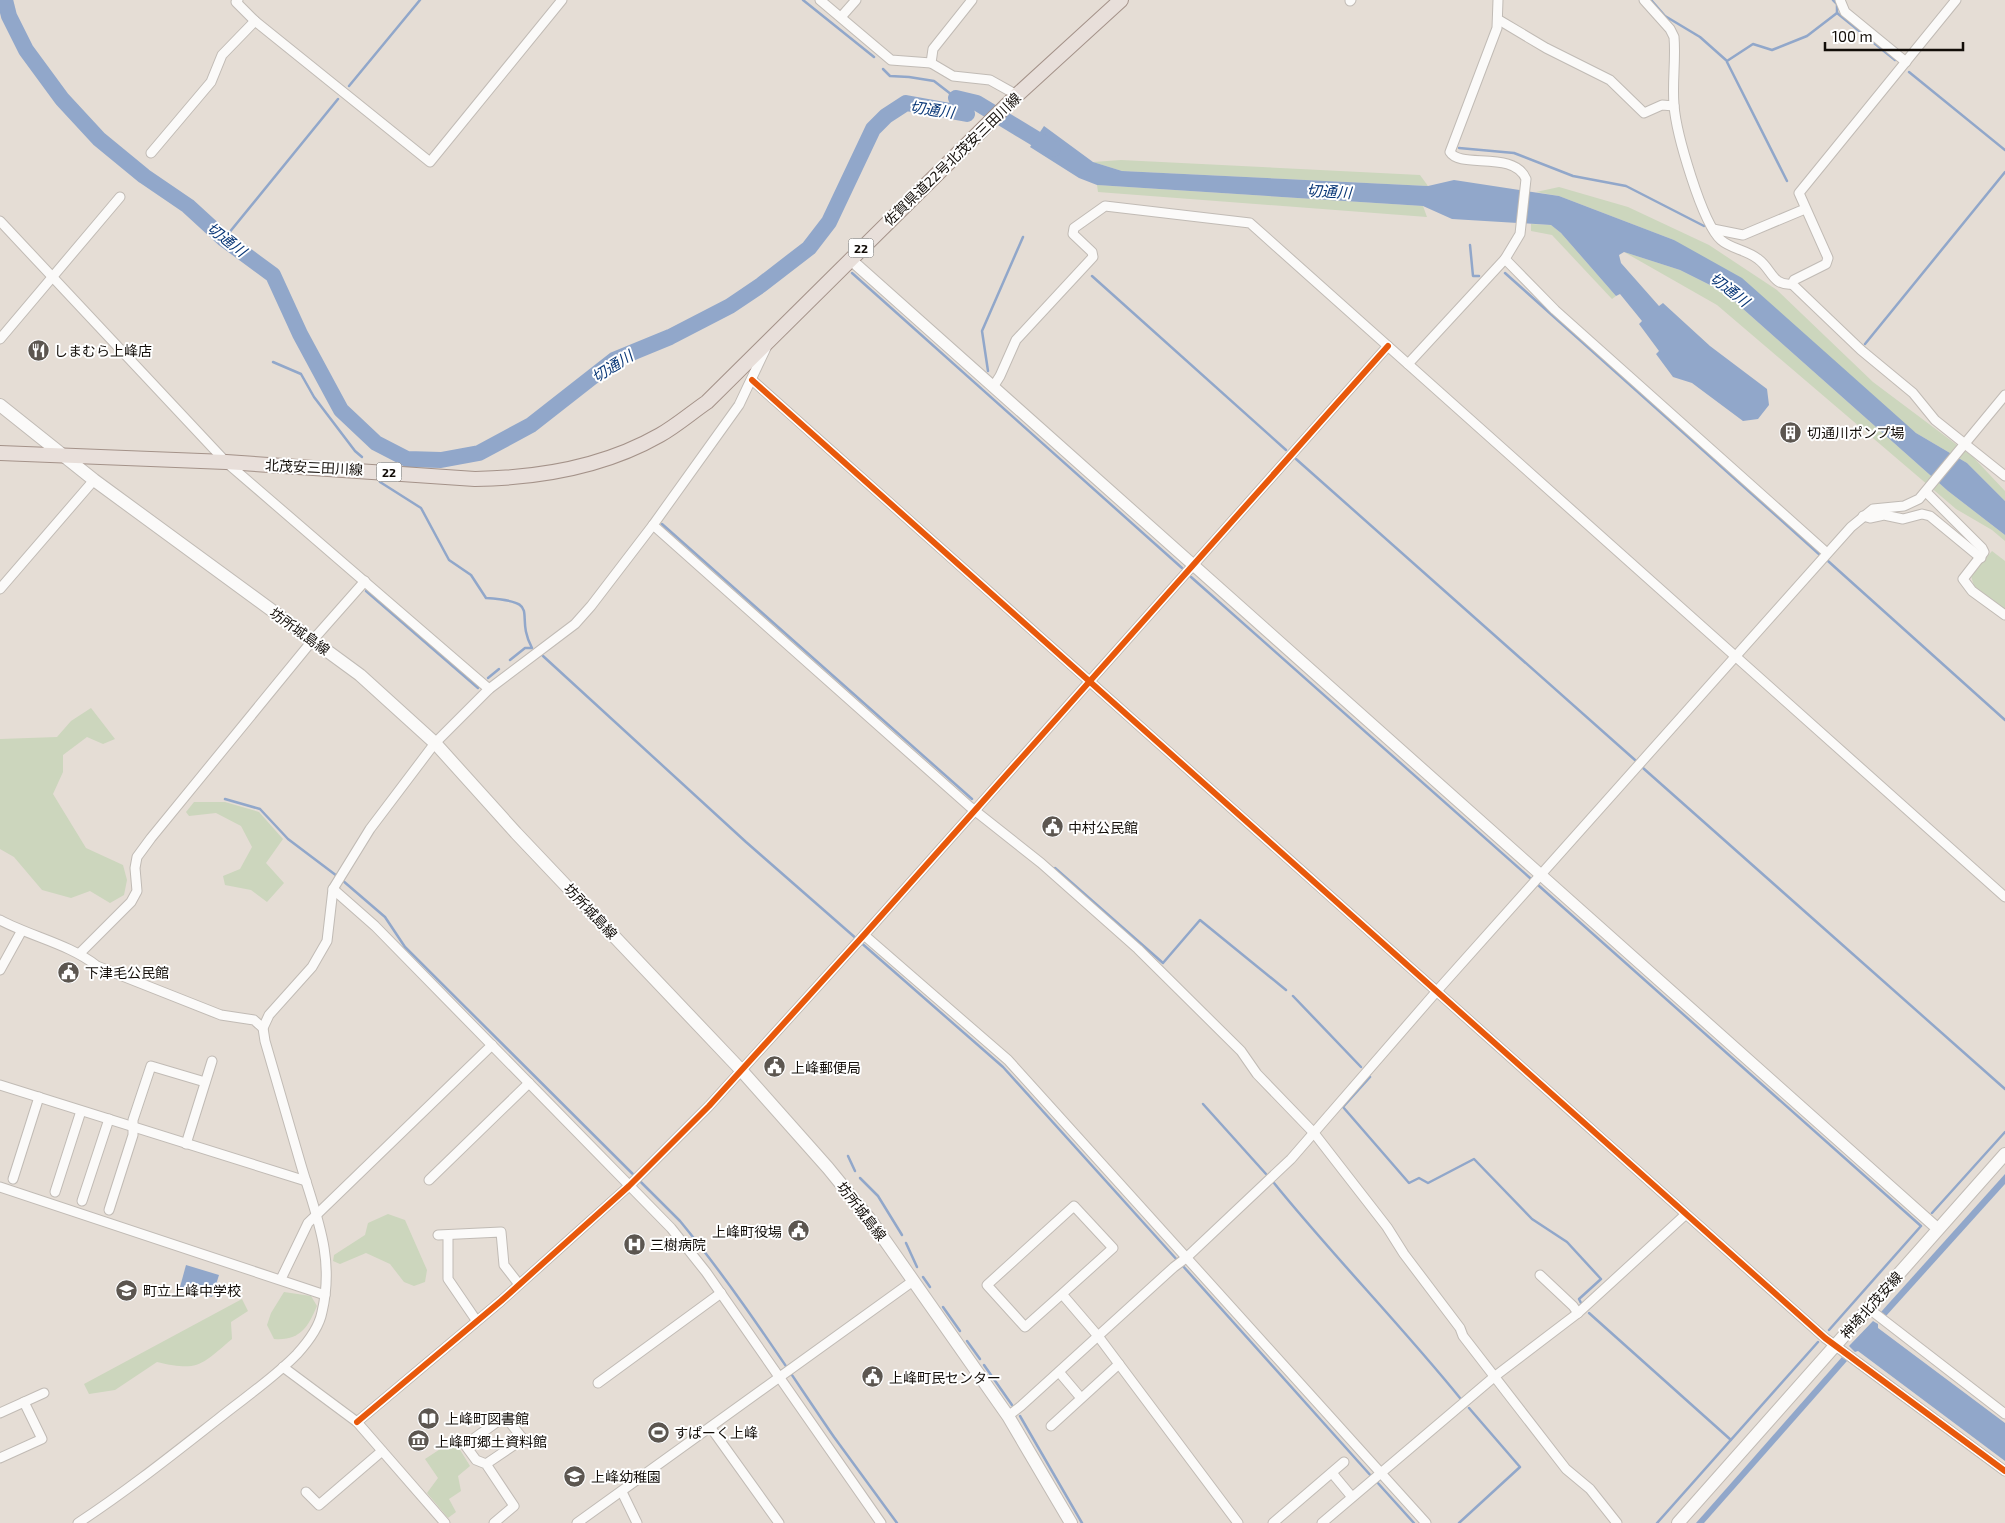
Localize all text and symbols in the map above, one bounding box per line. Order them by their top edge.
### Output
scale bar [1825,20,1962,52]
text: 100 m [1832,27,1873,45]
street label: 佐賀県道22号北茂安三田川線 [880,89,1024,229]
water label: 切通川 [908,97,958,121]
water label: 切通川 [1306,181,1354,201]
water label: 切通川 [204,218,252,261]
road number: 22 [848,238,874,258]
water label: 切通川 [1707,268,1755,311]
restaurant icon: しまむら上峰店 [26,338,50,362]
place label: しまむら上峰店 [54,342,152,359]
water label: 切通川 [588,345,638,386]
building icon: 切通川ポンプ場 [1779,420,1803,444]
place label: 切通川ポンプ場 [1807,424,1905,441]
street label: 北茂安三田川線 [265,456,363,478]
road number: 22 [376,462,402,482]
street label: 坊所城島線 [267,604,333,658]
public building icon: 中村公民館 [1040,815,1064,839]
place label: 中村公民館 [1068,819,1138,836]
street label: 坊所城島線 [561,880,621,942]
public building icon: 下津毛公民館 [57,960,81,984]
place label: 下津毛公民館 [85,964,169,981]
public building icon: 上峰郵便局 [763,1055,787,1079]
place label: 上峰郵便局 [791,1059,861,1076]
street label: 坊所城島線 [834,1178,890,1244]
public building icon: 上峰町役場 [786,1219,810,1243]
place label: 上峰町役場 [712,1223,782,1240]
hospital icon: 三樹病院 [622,1232,646,1256]
place label: 三樹病院 [650,1236,706,1253]
street label: 神埼北茂安線 [1837,1268,1905,1342]
school or university icon: 町立上峰中学校 [115,1278,139,1302]
place label: 町立上峰中学校 [143,1282,241,1299]
public building icon: 上峰町民センター [861,1365,885,1389]
place label: 上峰町民センター [889,1369,1001,1386]
library icon: 上峰町図書館 [417,1406,441,1430]
place label: 上峰町図書館 [445,1410,529,1427]
sports icon: すぱーく上峰 [646,1420,670,1444]
place label: すぱーく上峰 [674,1424,758,1441]
museum icon: 上峰町郷土資料館 [407,1429,431,1453]
place label: 上峰町郷土資料館 [435,1433,547,1450]
school or university icon: 上峰幼稚園 [563,1464,587,1488]
place label: 上峰幼稚園 [591,1468,661,1485]

